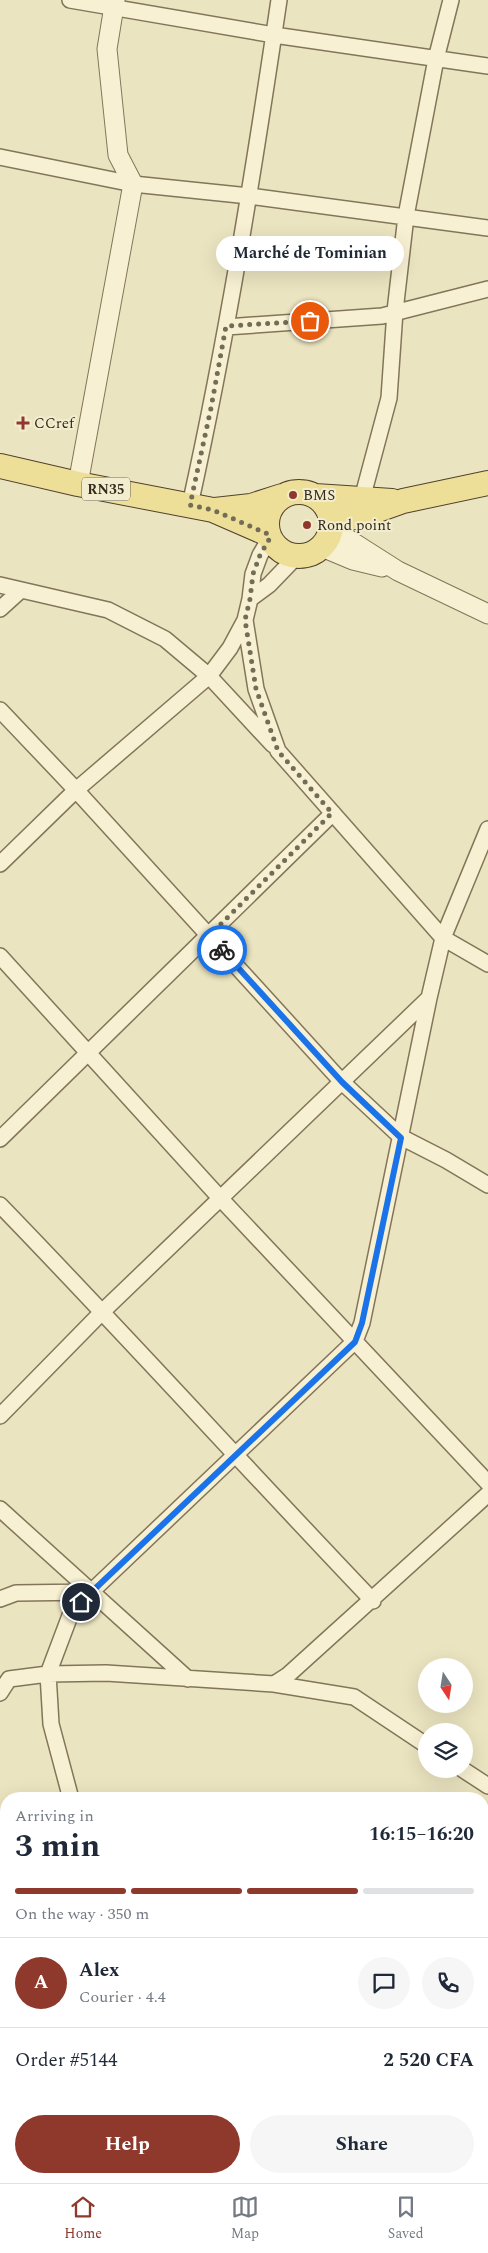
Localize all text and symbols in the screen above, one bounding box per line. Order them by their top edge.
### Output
callout: Marché de Tominian [216,236,404,271]
text: Marché de Tominian [233,241,387,265]
pin [289,300,331,342]
icon: bag [296,307,324,335]
place label: CCref [34,412,76,435]
marker: CCref [16,416,30,430]
road number: RN35 [82,478,130,500]
place label: BMS [303,484,335,507]
marker: BMS [287,489,299,501]
place label: Rond point [317,514,391,537]
marker: Rond point [301,519,313,531]
courier [197,925,247,975]
icon: bike [208,936,236,964]
pin [60,1581,102,1623]
icon: home [67,1588,95,1616]
north arrow [418,1658,472,1712]
map controls [418,1658,473,1778]
button: layers [418,1723,473,1778]
text: Arriving in [15,1804,94,1828]
text: 16:15–16:20 [369,1820,474,1849]
text: 3 min [15,1822,100,1871]
text: On the way · 350 m [15,1902,149,1926]
text: Alex [79,1956,120,1985]
button: chat [358,1957,410,2009]
button: phone [422,1957,474,2009]
text: A [34,1968,48,1997]
text: Courier · 4.4 [79,1985,166,2009]
text: Order #5144 [15,2046,118,2075]
text: 2 520 CFA [383,2046,474,2075]
button: Help [15,2115,240,2173]
button: Share [250,2115,474,2173]
tab: Home [64,2193,102,2244]
tab: Map [231,2193,259,2244]
tab: Saved [388,2193,424,2244]

